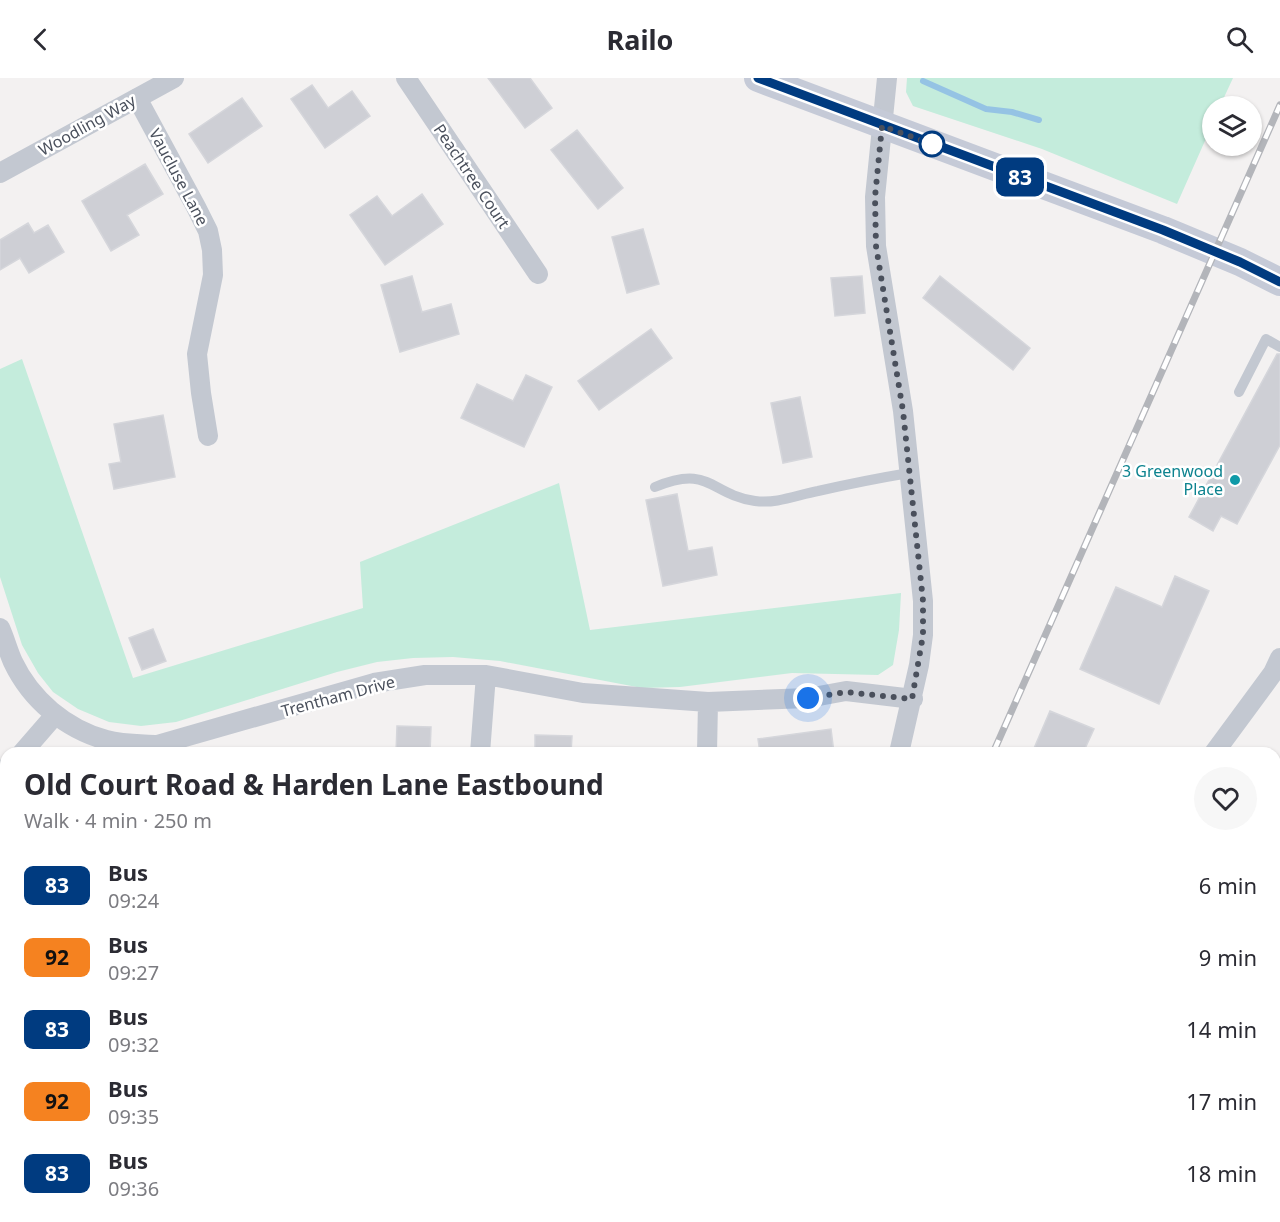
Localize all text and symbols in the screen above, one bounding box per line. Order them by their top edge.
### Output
text: Railo [607,21,673,58]
icon: back [24,23,57,56]
icon: search [1223,23,1256,56]
street label: Woodling Way [35,89,140,161]
map controls [1202,96,1262,156]
button: layers [1202,96,1262,156]
street label: Peachtree Court [429,119,515,233]
street label: Vaucluse Lane [144,125,214,229]
unlabelled marker [919,131,945,157]
line badge: 83 [993,158,1047,196]
text: 83 [1008,163,1032,191]
place label: 3 Greenwood Place [1122,460,1223,500]
marker: 3 Greenwood Place [1228,473,1242,487]
street label: Trentham Drive [279,670,397,722]
your location [793,683,823,713]
text: Old Court Road & Harden Lane Eastbound [24,765,604,803]
button: heart [1194,767,1257,830]
text: Walk · 4 min · 250 m [24,807,212,834]
text: Bus [108,857,148,887]
text: 6 min [1199,870,1257,900]
text: 83 [45,871,69,899]
text: 09:24 [108,887,159,914]
text: Bus [108,929,148,959]
text: 9 min [1199,942,1257,972]
text: 92 [45,943,69,971]
text: 09:27 [108,959,159,986]
text: Bus [108,1001,148,1031]
text: 14 min [1186,1014,1257,1044]
text: 83 [45,1015,69,1043]
text: 09:32 [108,1031,159,1058]
text: Bus [108,1073,148,1103]
text: 17 min [1186,1086,1257,1116]
text: 92 [45,1087,69,1115]
text: 09:35 [108,1103,159,1130]
text: Bus [108,1145,148,1175]
text: 18 min [1186,1158,1257,1188]
text: 83 [45,1159,69,1187]
text: 09:36 [108,1175,159,1202]

